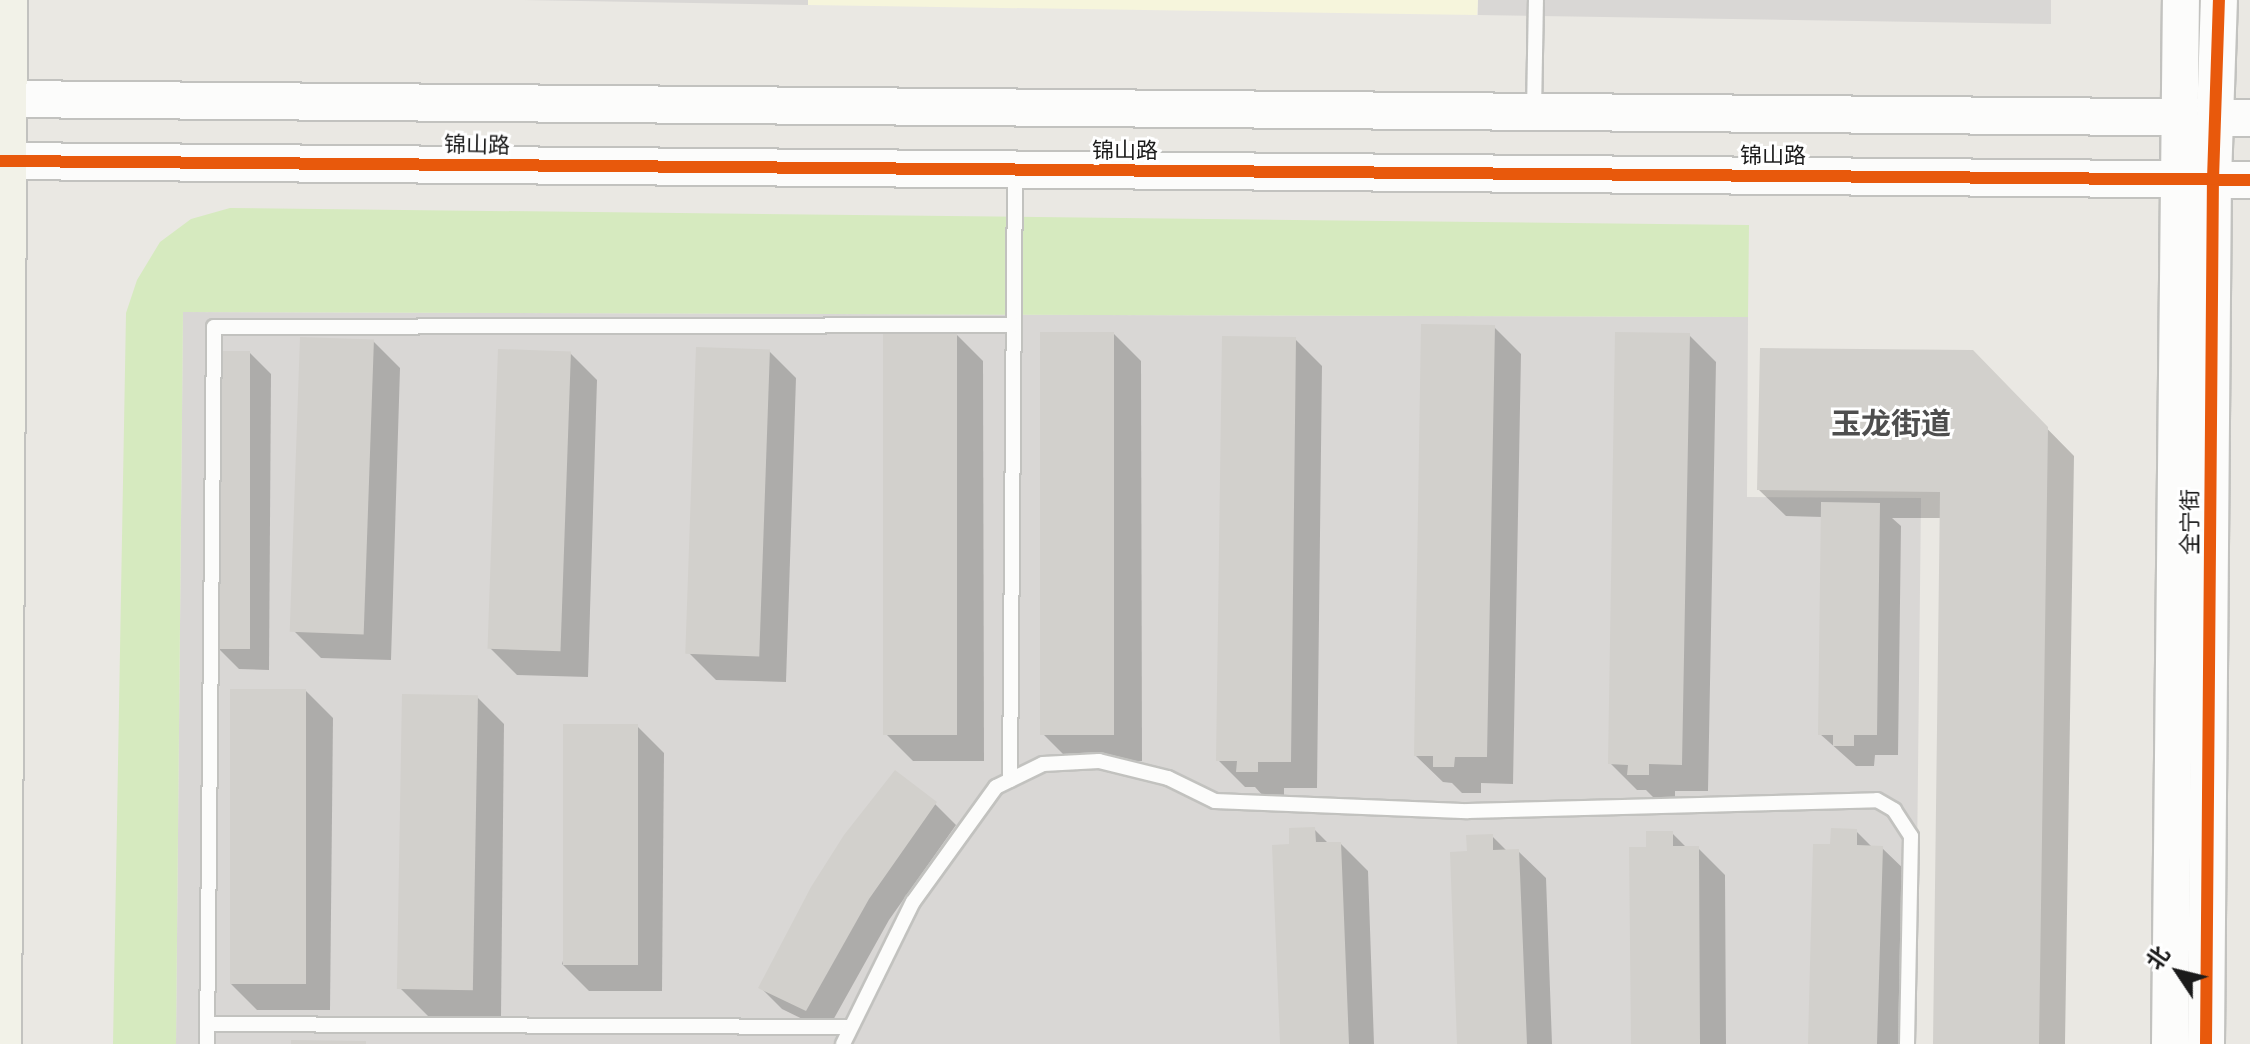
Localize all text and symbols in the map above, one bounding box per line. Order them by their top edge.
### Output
street label: 锦山路 [444,131,510,159]
street label: 锦山路 [1092,138,1158,164]
street label: 锦山路 [1740,143,1806,169]
district label: 玉龙街道 [1831,406,1951,442]
street label: 全宁街 [2177,489,2203,555]
north arrow [2138,932,2218,1012]
text: 北 [2141,941,2175,975]

